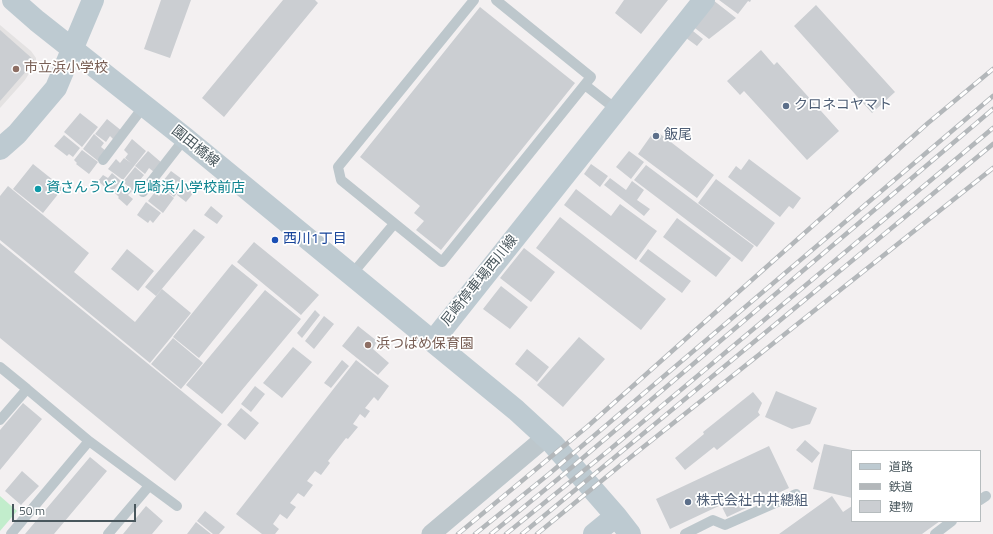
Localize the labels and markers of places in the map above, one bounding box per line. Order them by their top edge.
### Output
place label: 市立浜小学校 [24,61,108,77]
marker: 市立浜小学校 [11,64,21,74]
place label: クロネコヤマト [794,98,892,114]
marker: クロネコヤマト [781,101,791,111]
place label: 飯尾 [664,128,692,144]
marker: 飯尾 [651,131,661,141]
place label: 資さんうどん 尼崎浜小学校前店 [46,181,245,197]
marker: 資さんうどん 尼崎浜小学校前店 [33,184,43,194]
place label: 西川1丁目 [283,232,347,248]
marker: 西川1丁目 [270,235,280,245]
place label: 浜つばめ保育園 [376,337,474,353]
marker: 浜つばめ保育園 [363,340,373,350]
place label: 株式会社中井總組 [696,494,808,510]
marker: 株式会社中井總組 [683,497,693,507]

